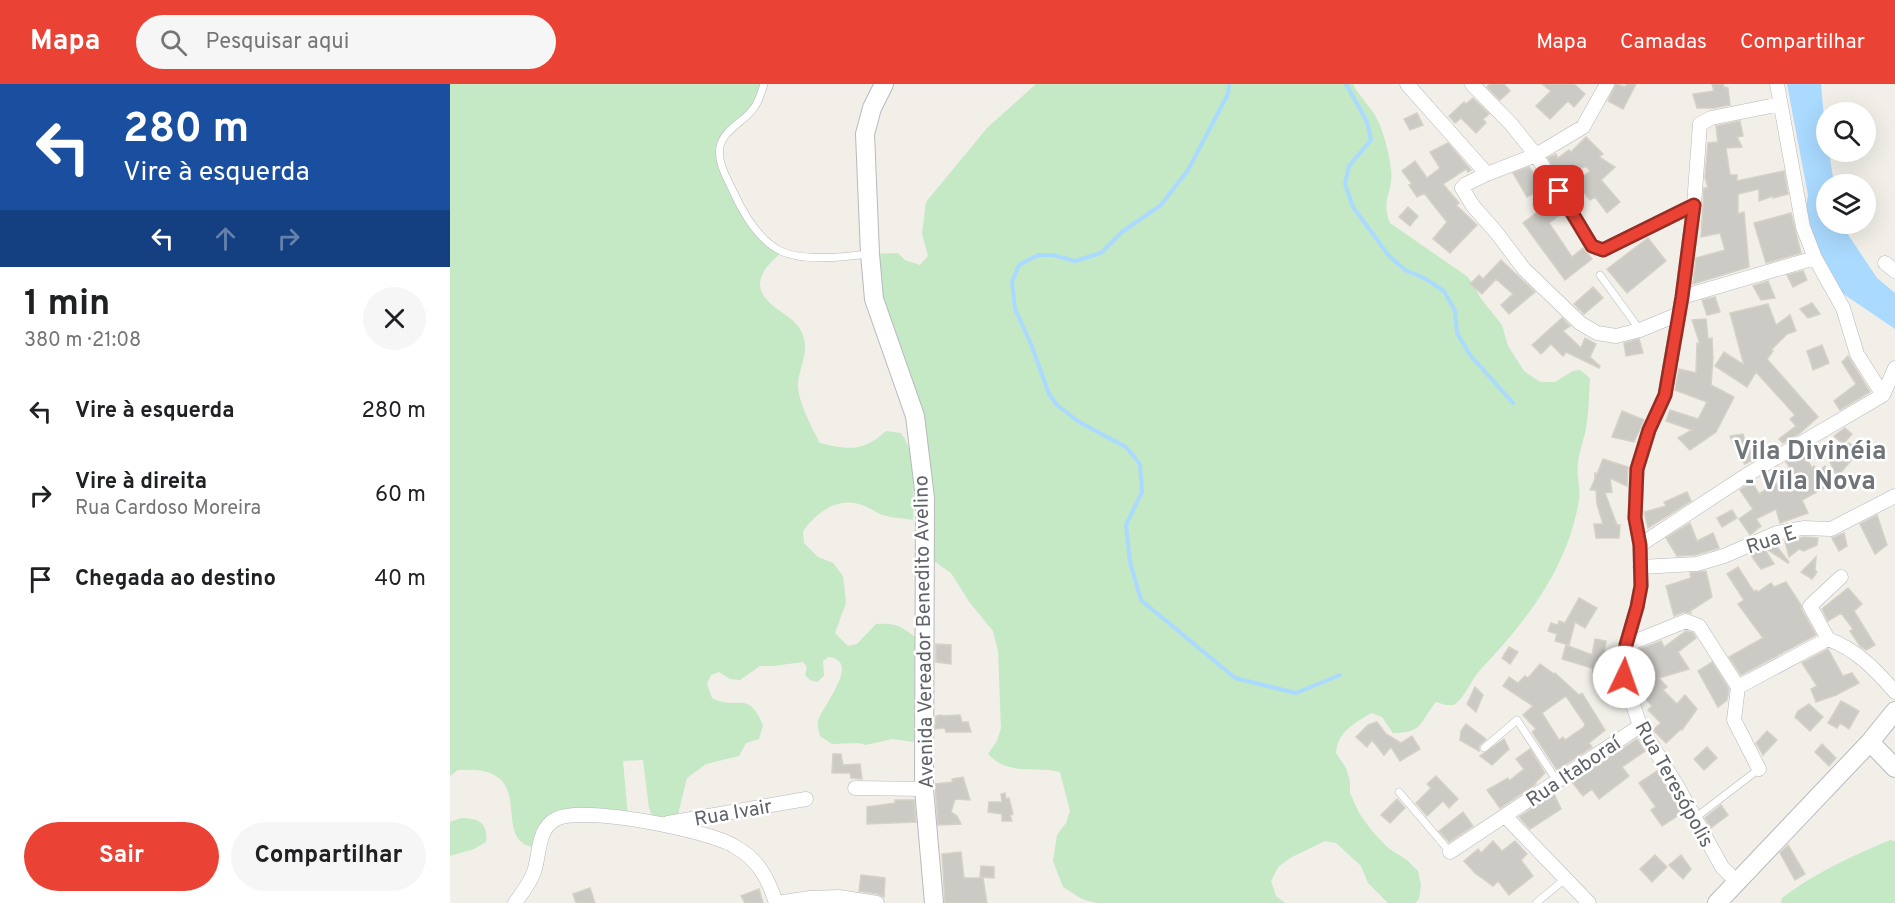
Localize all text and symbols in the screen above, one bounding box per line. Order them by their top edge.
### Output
search box [136,15,556,69]
text: Mapa [30,24,100,60]
icon: search [157,26,190,59]
text: Pesquisar aqui [205,29,349,56]
text: Mapa [1536,29,1587,56]
text: Camadas [1620,29,1707,56]
text: Compartilhar [1740,29,1865,56]
map controls [1816,102,1876,234]
button: search [1816,102,1876,162]
text: 280 m [123,104,249,157]
icon: left [24,108,102,186]
text: Vire à esquerda [123,156,310,190]
pin [1533,165,1584,216]
icon: arrive [1542,174,1575,207]
button: layers [1816,174,1876,234]
icon: left [146,222,179,255]
icon: ahead [209,222,242,255]
icon: right [272,222,305,255]
text: 1 min [24,282,110,328]
button: close [363,287,426,350]
text: 380 m · 21:08 [24,328,141,354]
icon: left [24,395,57,428]
text: Vire à esquerda [75,398,234,425]
text: 280 m [361,398,426,425]
district label: Vila Divinéia - Vila Nova [1733,436,1887,499]
text: Vire à direita [75,469,207,496]
street label: Avenida Vereador Benedito Avelino [909,475,941,789]
icon: right [24,479,57,512]
text: 60 m [375,482,426,509]
text: Rua Cardoso Moreira [75,496,261,522]
street label: Rua E [1743,521,1800,561]
icon: arrive [24,563,57,596]
text: Chegada ao destino [75,566,276,593]
text: 40 m [374,566,426,593]
position arrow [1592,645,1656,709]
street label: Rua Teresópolis [1628,717,1719,853]
street label: Rua Itaboraí [1522,730,1628,814]
street label: Rua Ivair [692,794,774,834]
button: Sair [24,822,219,891]
button: Compartilhar [231,822,426,891]

